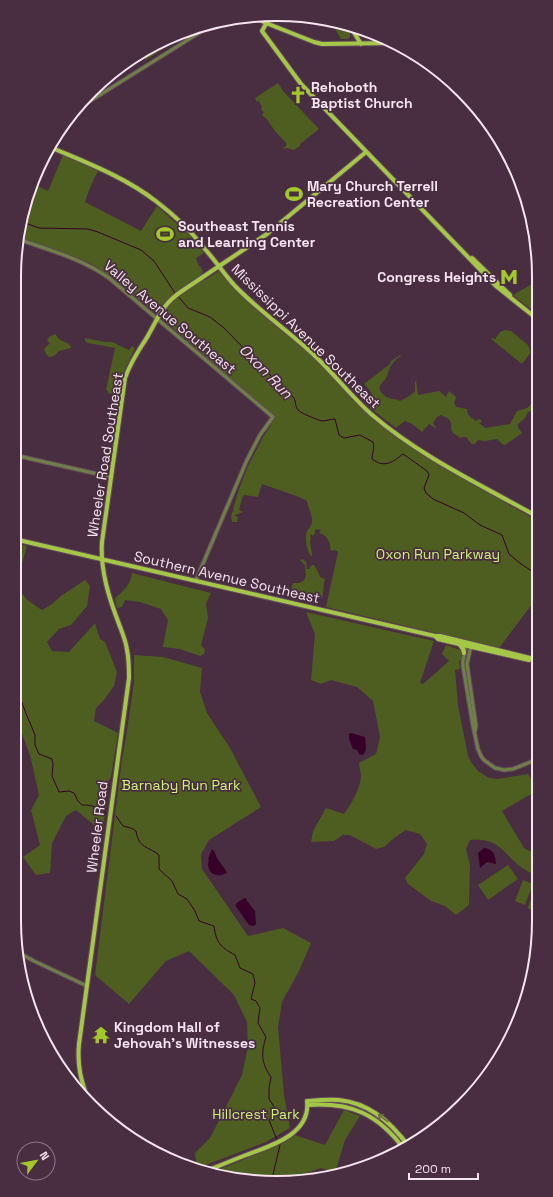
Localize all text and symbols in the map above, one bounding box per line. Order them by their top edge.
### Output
place label: Rehoboth Baptist Church [311,78,413,112]
church icon: Rehoboth Baptist Church [288,85,308,105]
place label: Mary Church Terrell Recreation Center [307,177,438,211]
sports icon: Mary Church Terrell Recreation Center [284,184,304,204]
place label: Southeast Tennis and Learning Center [178,217,316,251]
sports icon: Southeast Tennis and Learning Center [155,224,175,244]
street label: Valley Avenue Southeast [100,256,240,378]
street label: Mississippi Avenue Southeast [228,260,384,412]
metro station icon: Congress Heights [499,267,519,287]
place label: Congress Heights [377,268,496,286]
water label: Oxon Run [235,340,297,403]
street label: Wheeler Road Southeast [83,371,127,539]
park label: Oxon Run Parkway [376,545,500,563]
street label: Southern Avenue Southeast [132,547,322,607]
park label: Barnaby Run Park [121,776,241,794]
street label: Wheeler Road [82,780,112,874]
place label: Kingdom Hall of Jehovah’s Witnesses [114,1018,255,1052]
temple icon: Kingdom Hall of Jehovah’s Witnesses [91,1025,111,1045]
park label: Hillcrest Park [212,1105,300,1123]
one-way arrow [378,1114,389,1122]
north arrow [16,1141,56,1181]
text: N [37,1149,52,1163]
scale bar [409,1155,478,1181]
text: 200 m [415,1161,451,1177]

